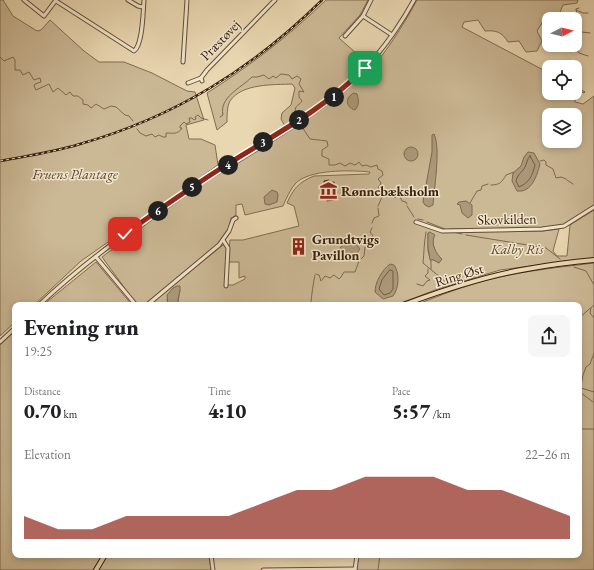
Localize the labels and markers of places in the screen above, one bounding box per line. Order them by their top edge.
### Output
pin [348,51,382,85]
pin: 1 [324,87,344,107]
pin: 2 [289,110,309,130]
pin: 3 [253,132,273,152]
pin: 4 [218,155,238,175]
pin: 5 [182,177,202,197]
museum icon: Rønnebæksholm [318,181,338,201]
place label: Rønnebæksholm [341,182,440,200]
pin: 6 [148,201,168,221]
pin [108,217,142,251]
place label: Grundtvigs Pavillon [312,230,379,264]
building icon: Grundtvigs Pavillon [289,237,309,257]

